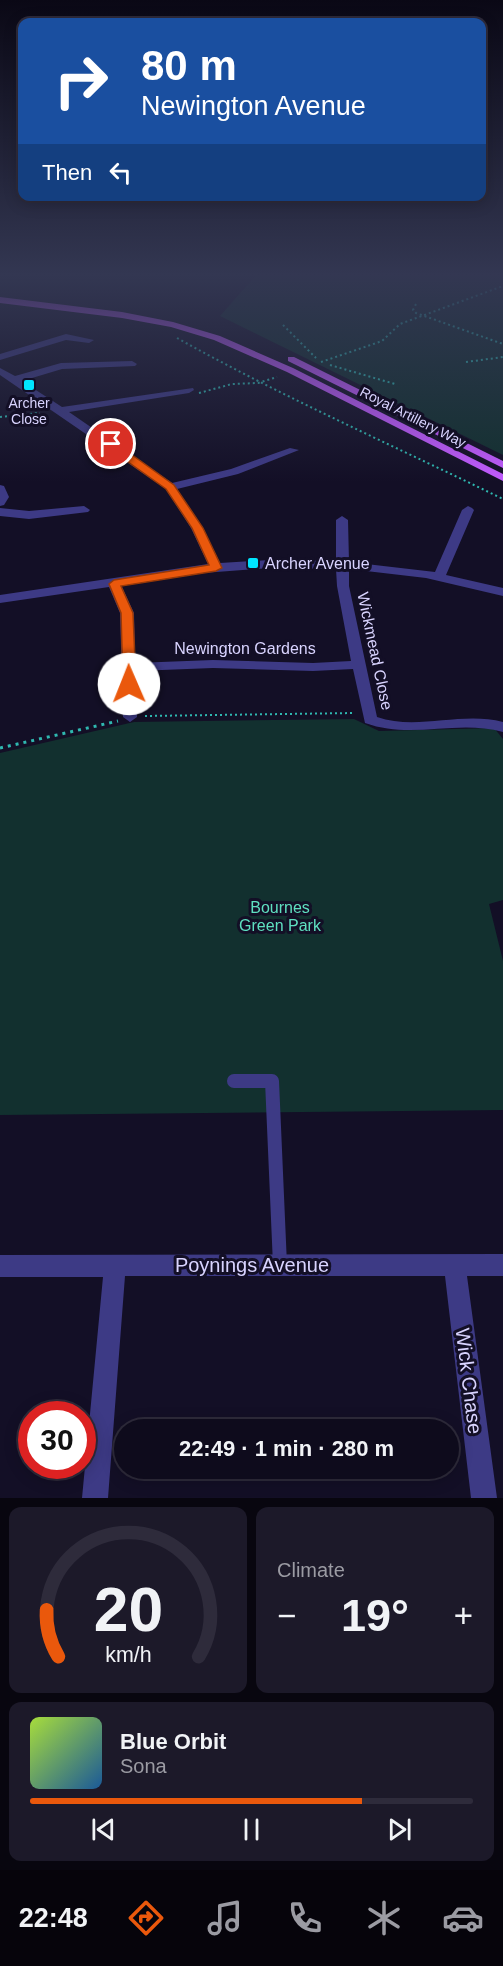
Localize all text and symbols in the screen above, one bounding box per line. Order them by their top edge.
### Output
icon: right [42,42,120,120]
text: 80 m [141,42,237,89]
text: Newington Avenue [141,91,366,121]
icon: left [104,156,137,189]
text: Then [42,160,92,185]
marker: Archer Close [22,378,36,392]
street label: Royal Artillery Way [357,383,469,451]
place label: Archer Close [8,395,50,427]
pin [85,418,136,469]
icon: arrive [94,427,127,460]
place label: Archer Avenue [265,555,370,572]
marker: Archer Avenue [246,556,260,570]
street label: Wickmead Close [354,591,396,712]
street label: Newington Gardens [174,640,316,657]
position arrow [97,652,161,716]
park label: Bournes Green Park [239,899,322,934]
street label: Poynings Avenue [175,1254,329,1276]
street label: Wick Chase [452,1327,486,1435]
speed limit sign: 30 [18,1401,96,1479]
text: 22:49 · 1 min · 280 m [179,1436,394,1461]
text: Climate [277,1559,345,1581]
text: 20 [93,1575,163,1644]
text: 19° [341,1590,409,1641]
text: − [277,1597,296,1634]
text: + [454,1597,473,1634]
text: km/h [105,1643,151,1667]
text: Blue Orbit [120,1729,226,1754]
text: Sona [120,1755,167,1777]
icon: previous [87,1813,120,1846]
icon: pause [235,1813,268,1846]
icon: next [383,1813,416,1846]
icon: directions [125,1897,167,1939]
icon: music [204,1897,246,1939]
icon: phone [284,1897,326,1939]
icon: climate [363,1897,405,1939]
icon: car [442,1897,484,1939]
text: 22:48 [19,1903,88,1933]

